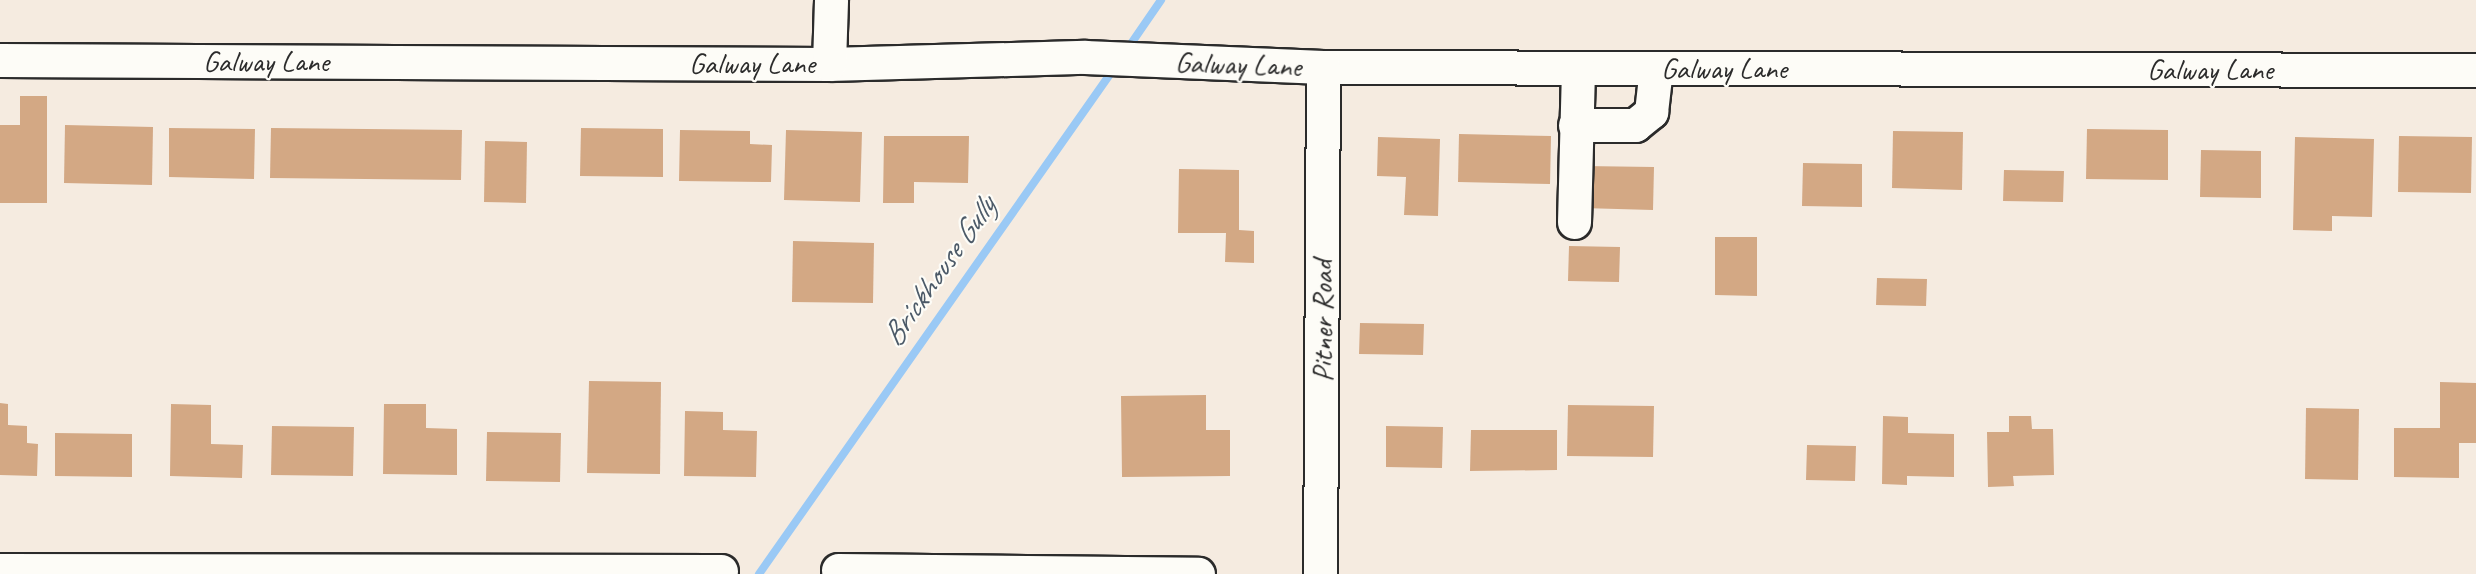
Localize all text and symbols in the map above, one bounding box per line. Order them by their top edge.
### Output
street label: Galway Lane [203,43,329,79]
street label: Galway Lane [1174,44,1302,84]
street label: Galway Lane [689,45,815,81]
street label: Galway Lane [1661,50,1787,86]
street label: Galway Lane [2147,51,2273,87]
water label: Brickhouse Gully [873,190,1005,354]
street label: Pitner Road [1304,260,1340,382]

